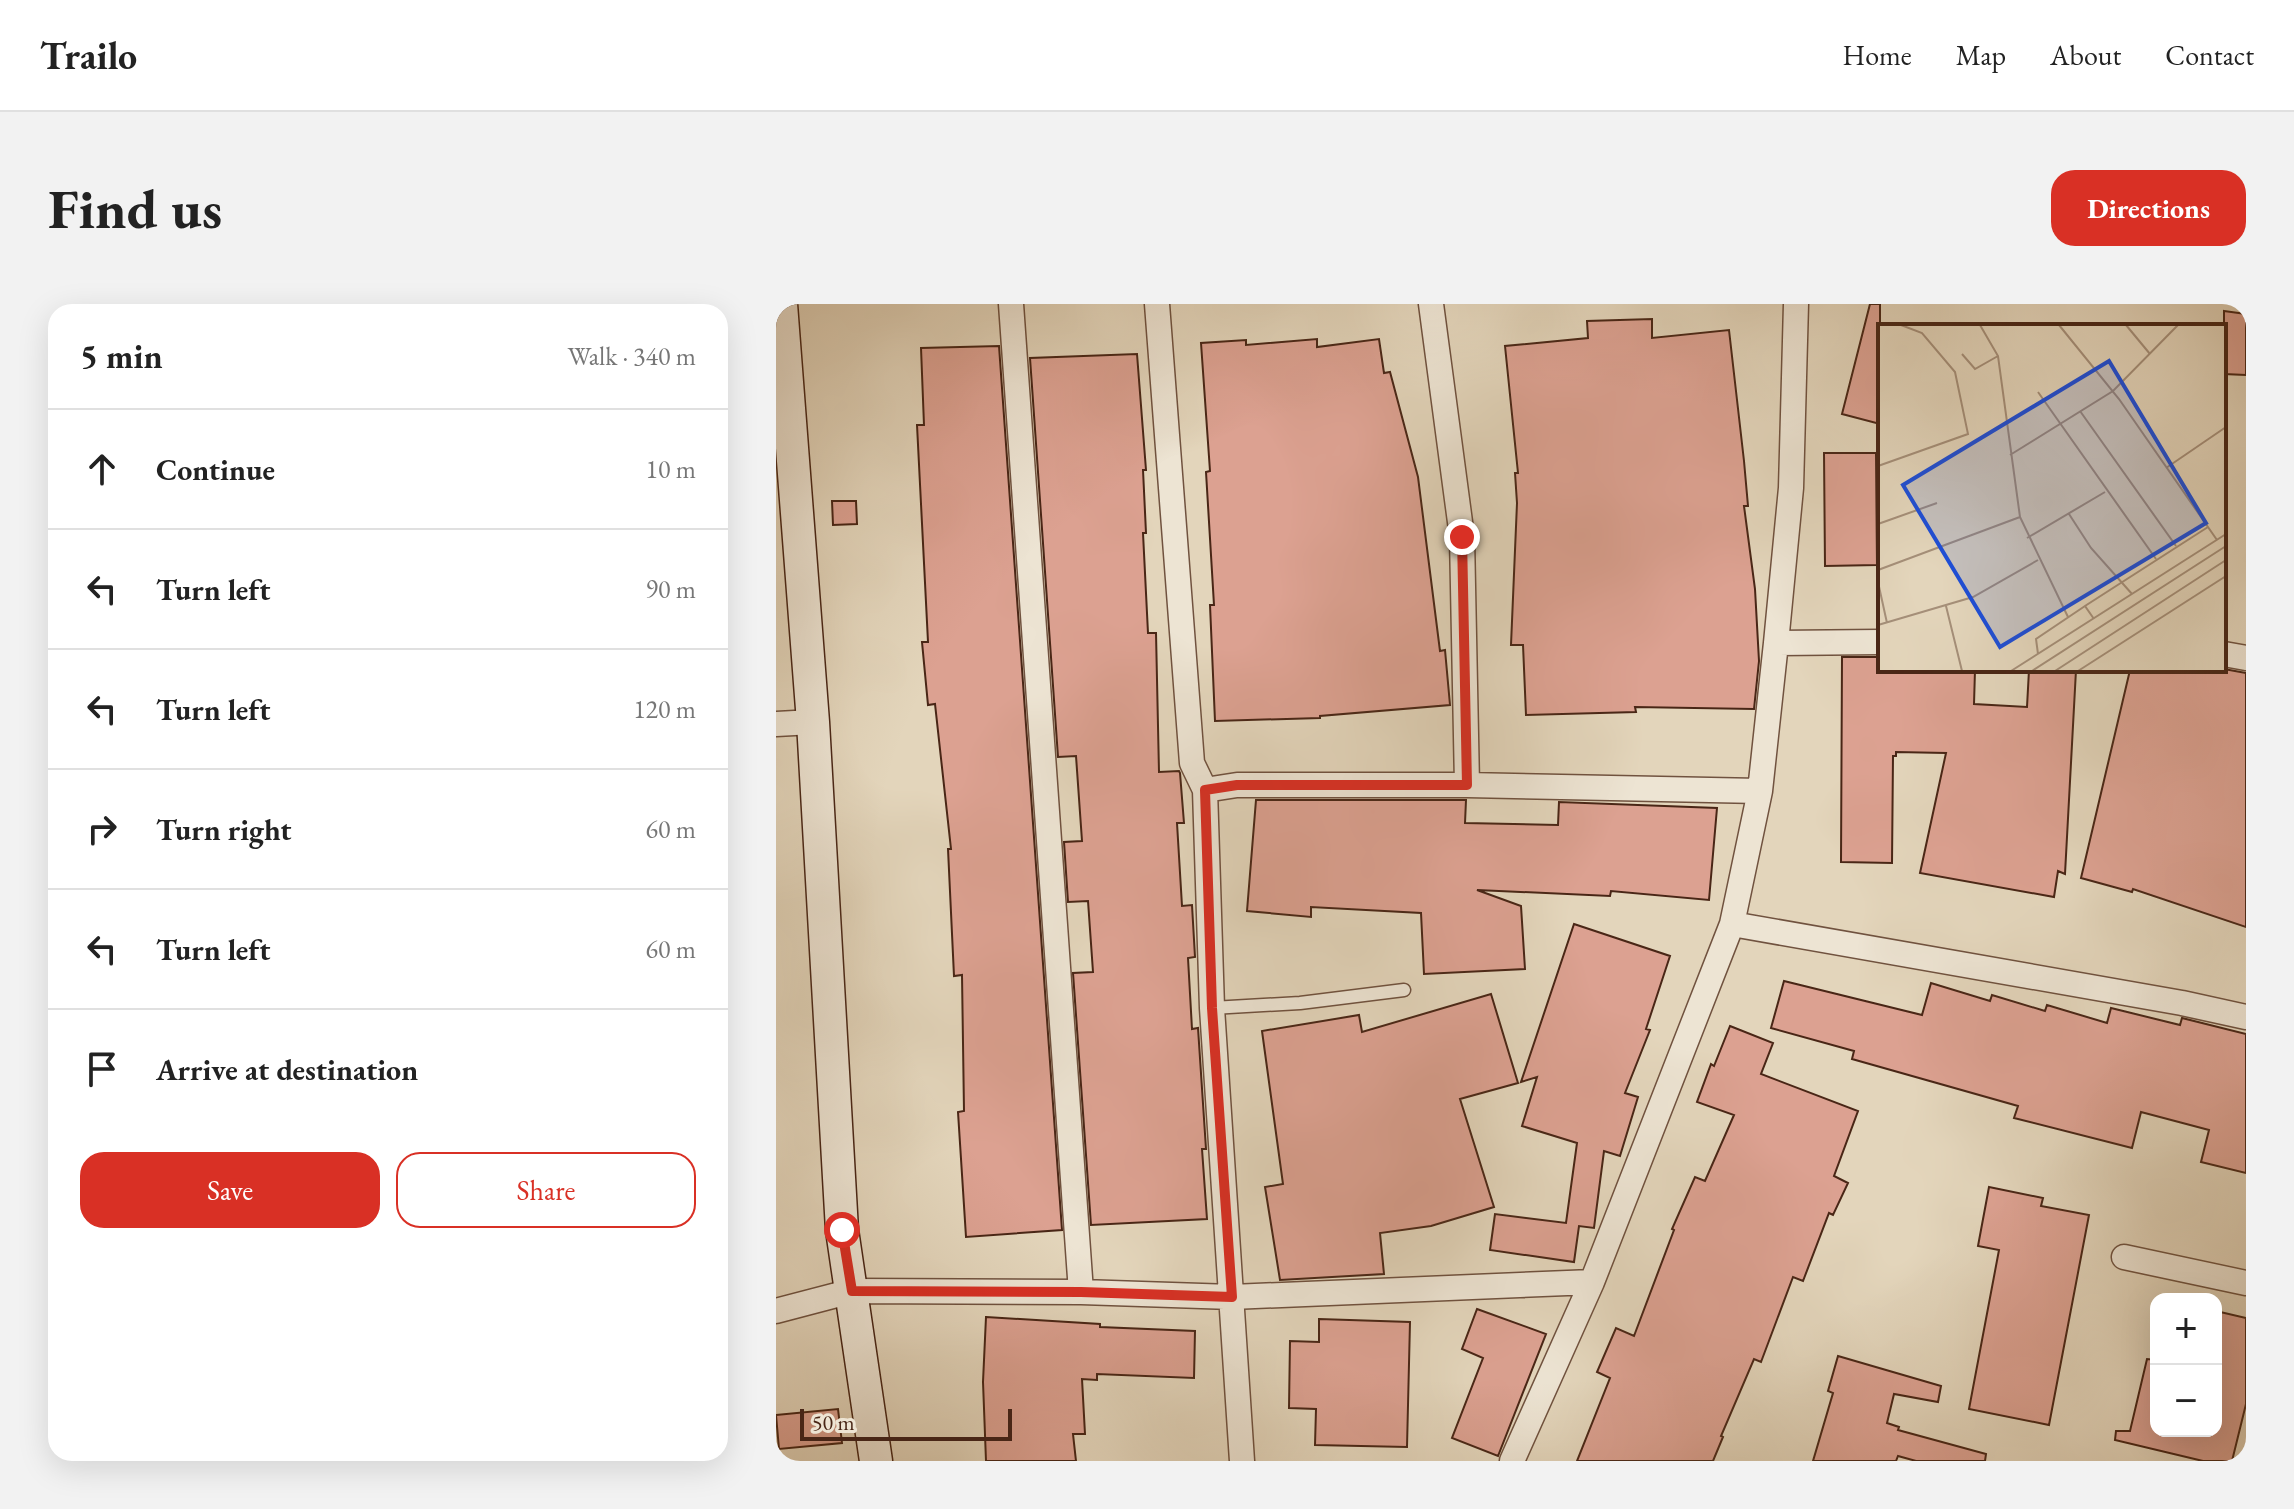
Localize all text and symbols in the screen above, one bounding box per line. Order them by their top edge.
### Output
text: Trailo [40,31,137,80]
text: Home [1842,37,1912,73]
text: Map [1956,37,2006,73]
text: About [2050,37,2121,73]
text: Contact [2165,37,2254,73]
button: Directions [2051,170,2246,246]
text: Find us [48,172,222,245]
inset map [1878,324,2226,672]
text: 5 min [80,334,163,378]
text: Walk · 340 m [568,339,696,373]
icon: ahead [80,447,124,491]
text: Continue [156,450,275,489]
text: 10 m [646,452,696,486]
route end [1444,519,1480,555]
icon: left [80,567,124,611]
text: Turn left [156,570,270,609]
text: 90 m [646,572,696,606]
icon: left [80,687,124,731]
text: Turn left [156,690,270,729]
text: 120 m [633,692,696,726]
icon: right [80,807,124,851]
text: Turn right [156,810,292,849]
text: 60 m [646,812,696,846]
icon: left [80,927,124,971]
text: Turn left [156,930,270,969]
text: 60 m [646,932,696,966]
icon: arrive [80,1047,124,1091]
text: Arrive at destination [156,1050,418,1089]
button: Save [80,1152,380,1228]
button: Share [396,1152,696,1228]
route start [824,1212,860,1248]
map controls [2150,1293,2222,1437]
button: + [2150,1293,2222,1365]
button: − [2150,1365,2222,1437]
scale bar [800,1405,1012,1441]
text: 50 m [812,1408,855,1437]

